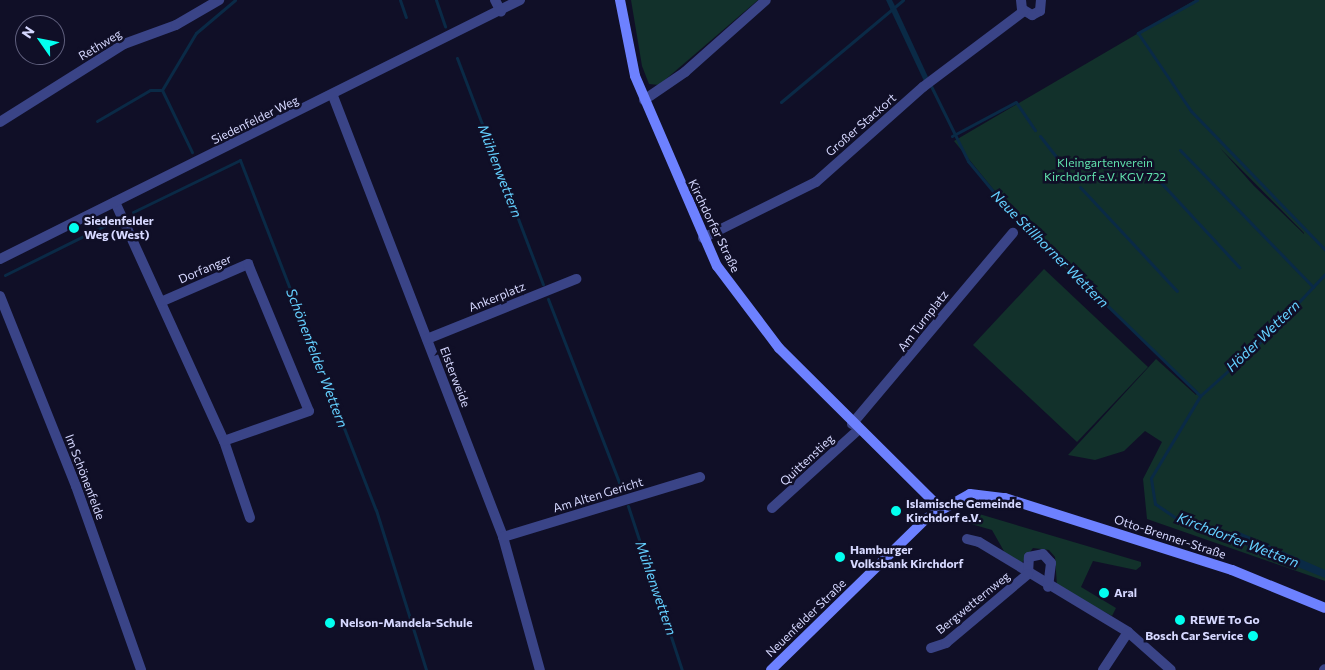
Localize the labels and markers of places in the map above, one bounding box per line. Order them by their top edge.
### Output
place label: Siedenfelder Weg (West) [84,214,154,242]
marker: Siedenfelder Weg (West) [68,222,80,234]
place label: Islamische Gemeinde Kirchdorf e.V. [906,497,1021,525]
marker: Islamische Gemeinde Kirchdorf e.V. [890,505,902,517]
place label: Hamburger Volksbank Kirchdorf [850,543,963,571]
marker: Hamburger Volksbank Kirchdorf [834,551,846,563]
place label: Aral [1114,586,1137,600]
marker: Aral [1098,587,1110,599]
place label: REWE To Go [1190,613,1260,627]
marker: REWE To Go [1174,614,1186,626]
place label: Nelson-Mandela-Schule [340,616,472,630]
marker: Nelson-Mandela-Schule [324,617,336,629]
place label: Bosch Car Service [1145,629,1243,643]
marker: Bosch Car Service [1247,630,1259,642]

